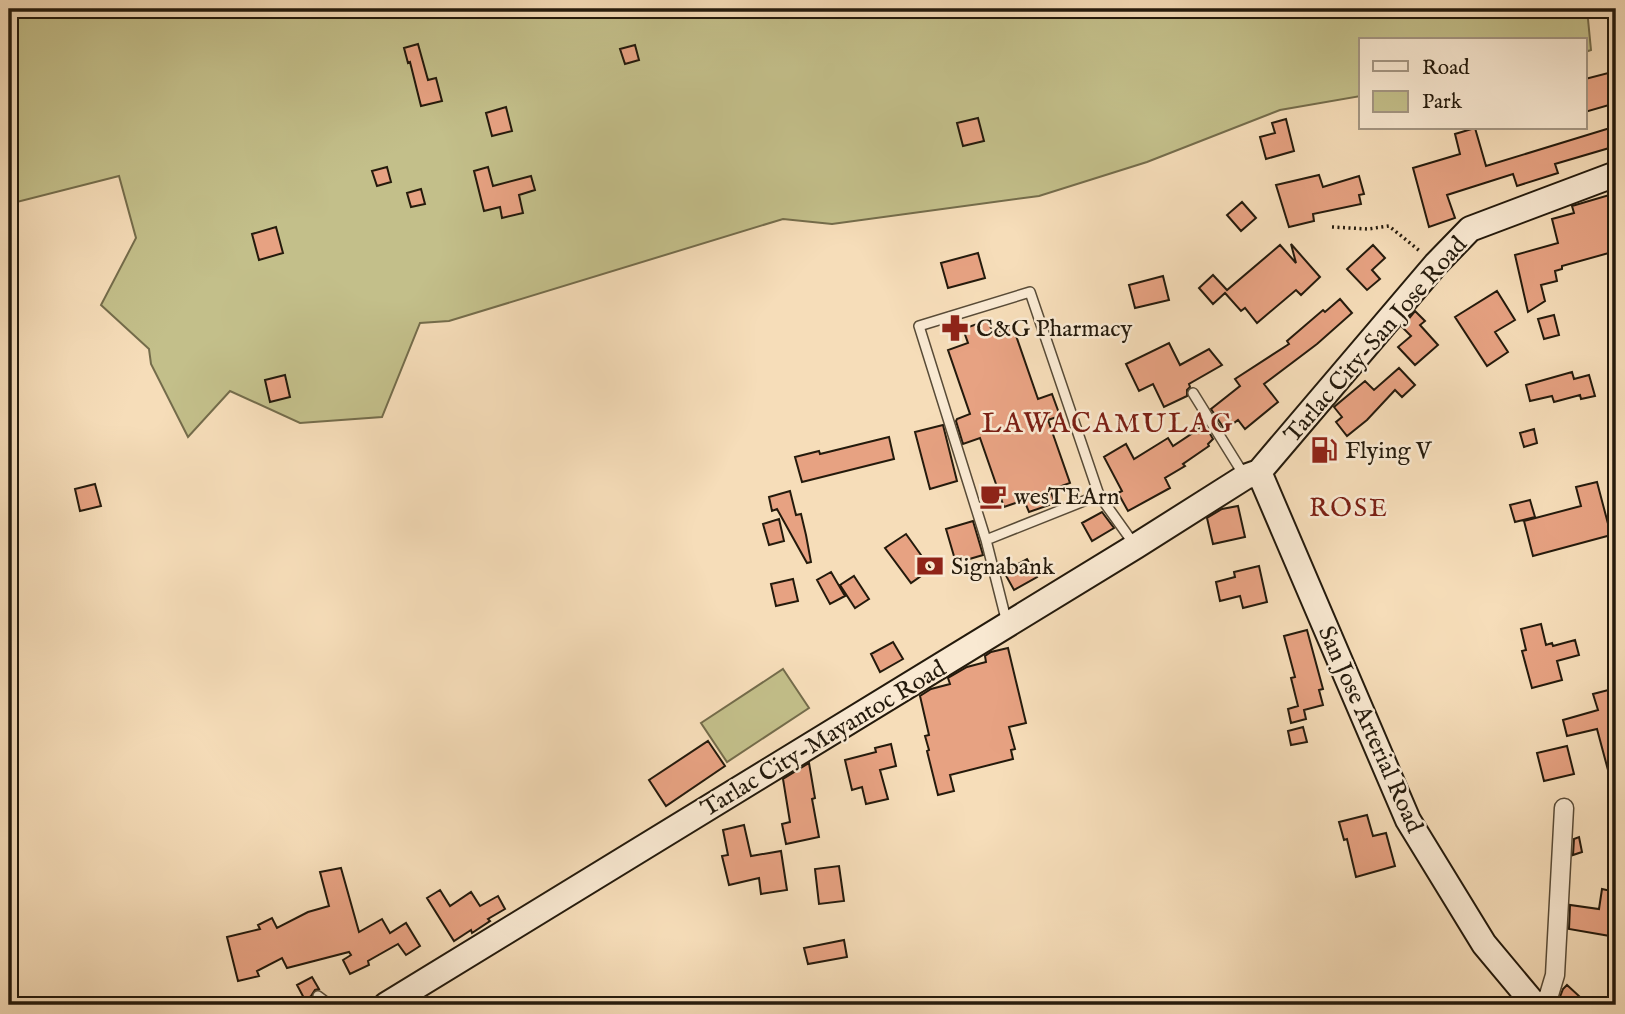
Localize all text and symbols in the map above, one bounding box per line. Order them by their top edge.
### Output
legend [1359,38,1586,130]
text: Road [1422,55,1470,82]
text: Park [1422,89,1463,116]
street label: Tarlac City-San Jose Road [1278,230,1474,450]
pharmacy icon: C&G Pharmacy [940,313,970,343]
place label: C&G Pharmacy [976,314,1133,345]
district label: LAWACAMULAG [982,407,1235,442]
fuel station icon: Flying V [1309,435,1339,465]
place label: Flying V [1345,436,1433,467]
cafe icon: wesTEArn [978,481,1008,511]
place label: wesTEArn [1014,482,1120,513]
district label: ROSE [1309,492,1389,525]
bank icon: Signabank [915,551,945,581]
place label: Signabank [951,552,1055,583]
street label: San Jose Arterial Road [1310,621,1429,838]
street label: Tarlac City-Mayantoc Road [696,654,952,825]

